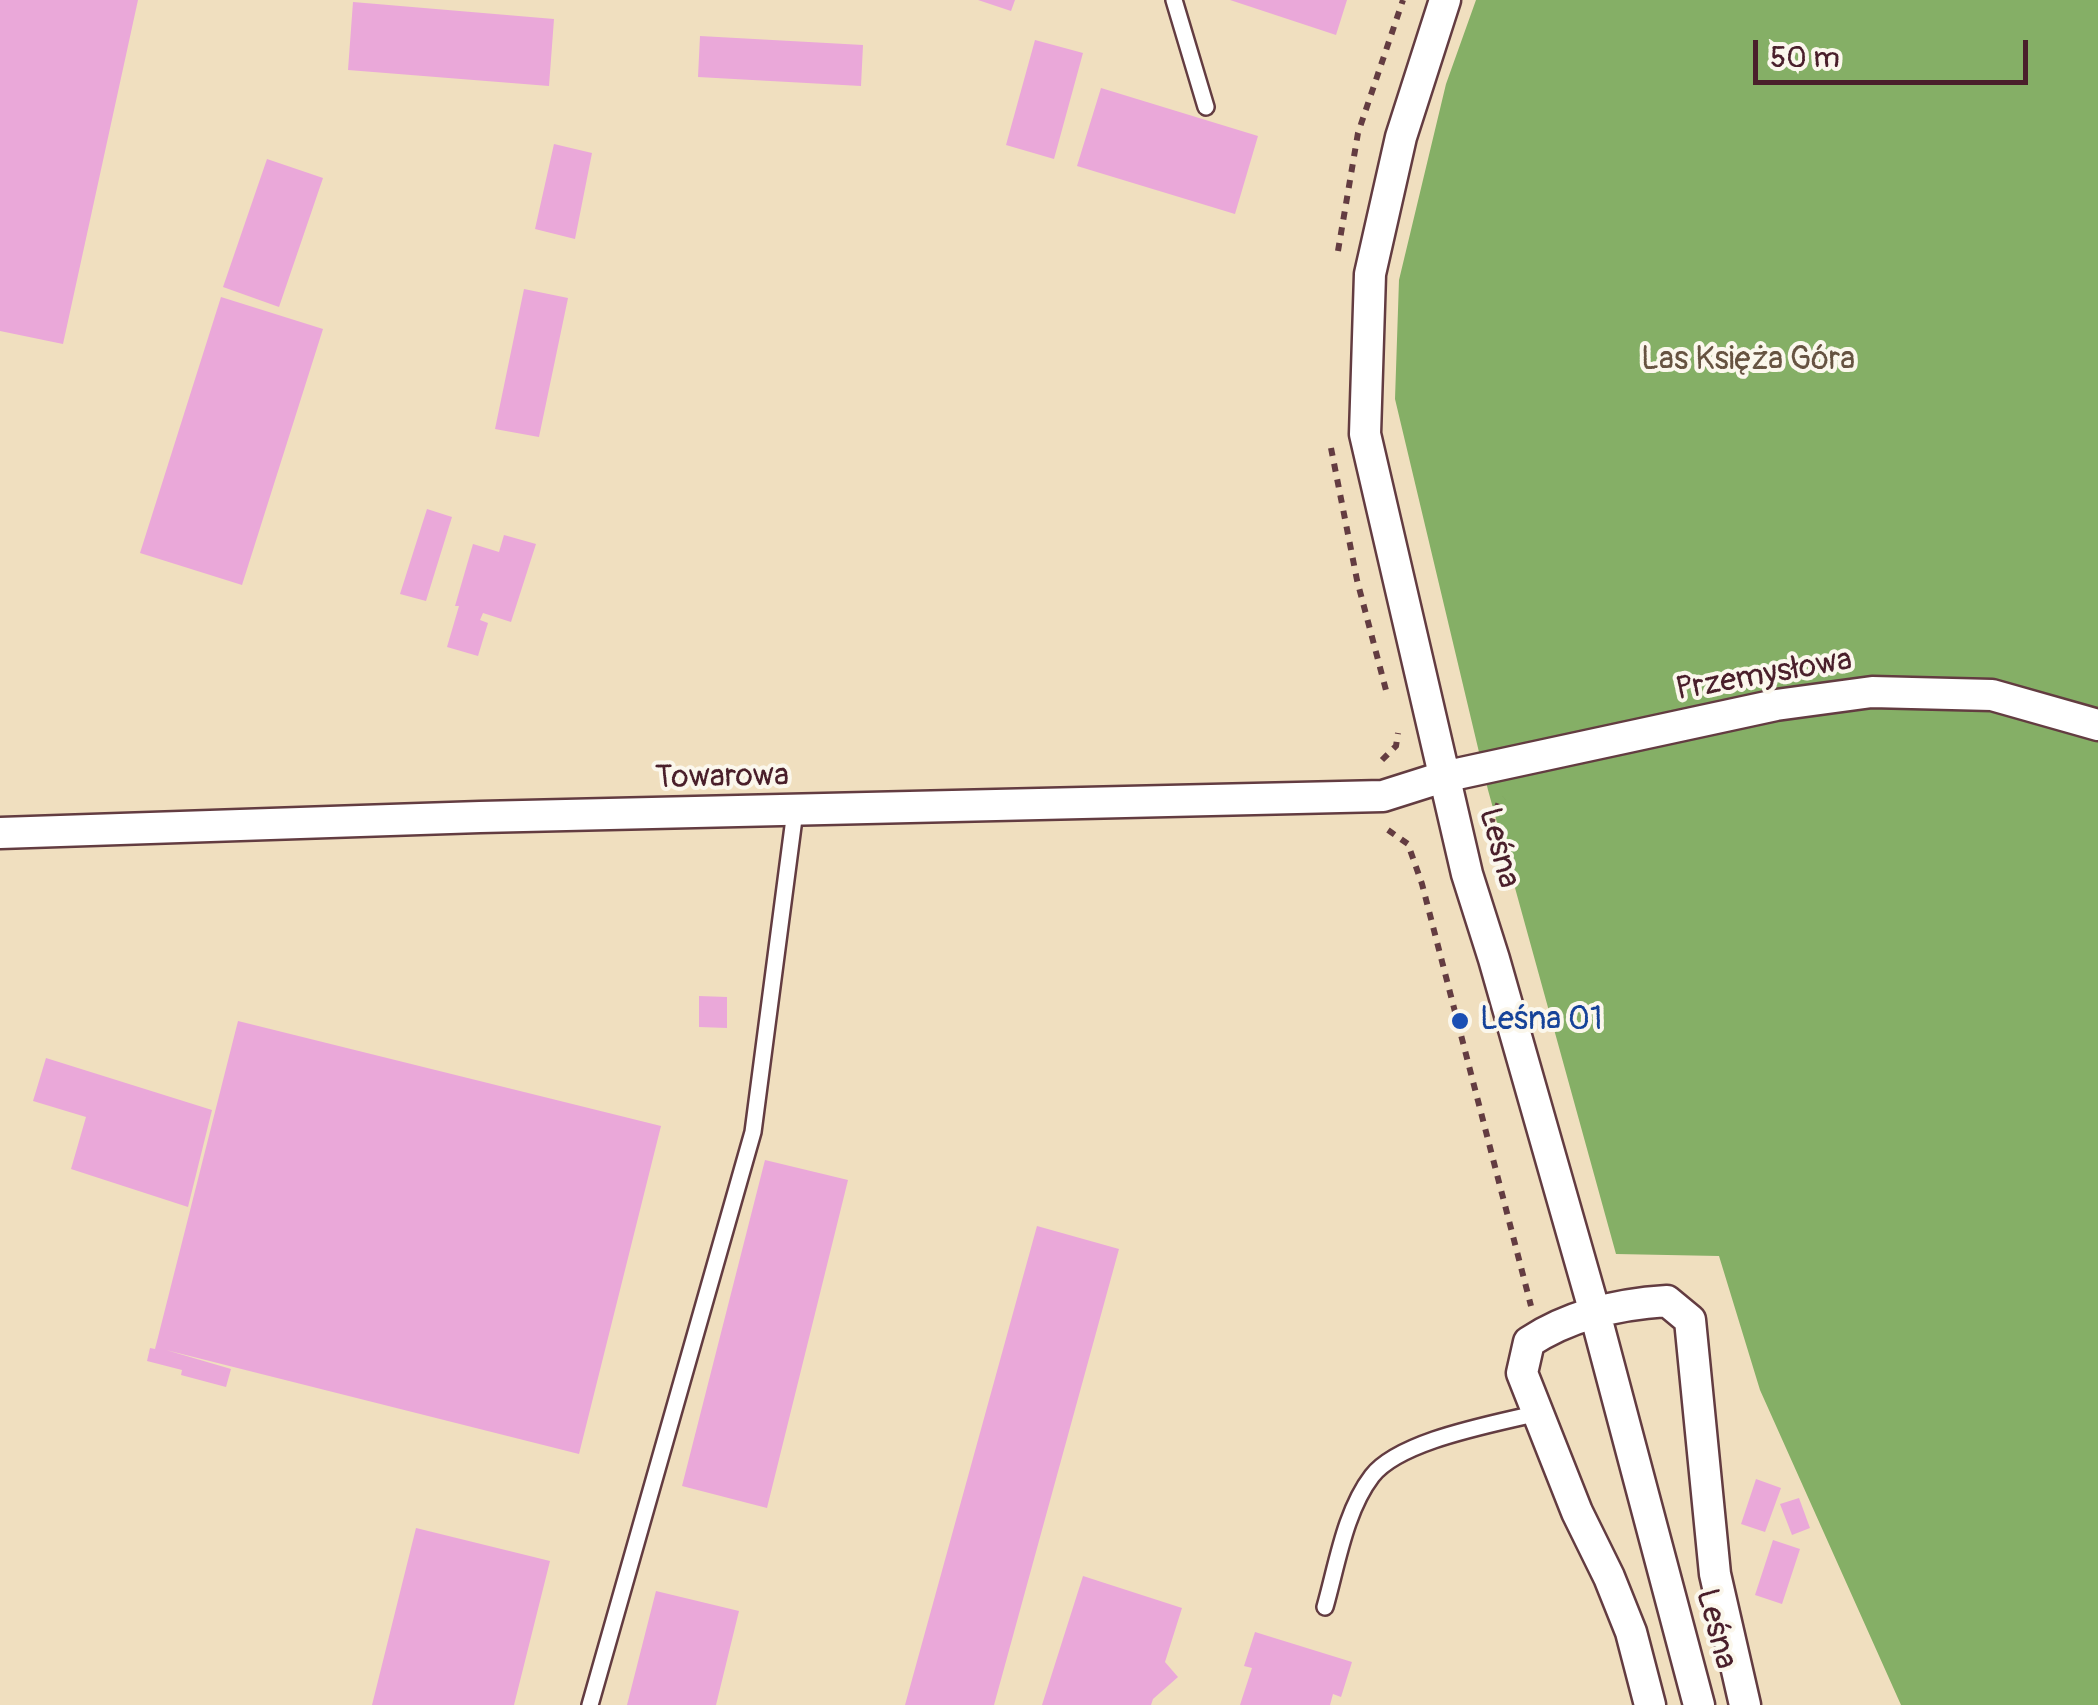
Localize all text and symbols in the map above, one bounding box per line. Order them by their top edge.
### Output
scale bar [1758,20,2033,82]
text: 50 m [1770,39,1840,76]
park label: Las Księża Góra [1641,342,1855,380]
street label: Przemysłowa [1673,642,1855,710]
street label: Towarowa [655,758,789,798]
street label: Leśna [1469,804,1527,892]
place label: Leśna 01 [1480,1002,1602,1040]
marker: Leśna 01 [1449,1010,1471,1032]
street label: Leśna [1686,1585,1744,1673]

